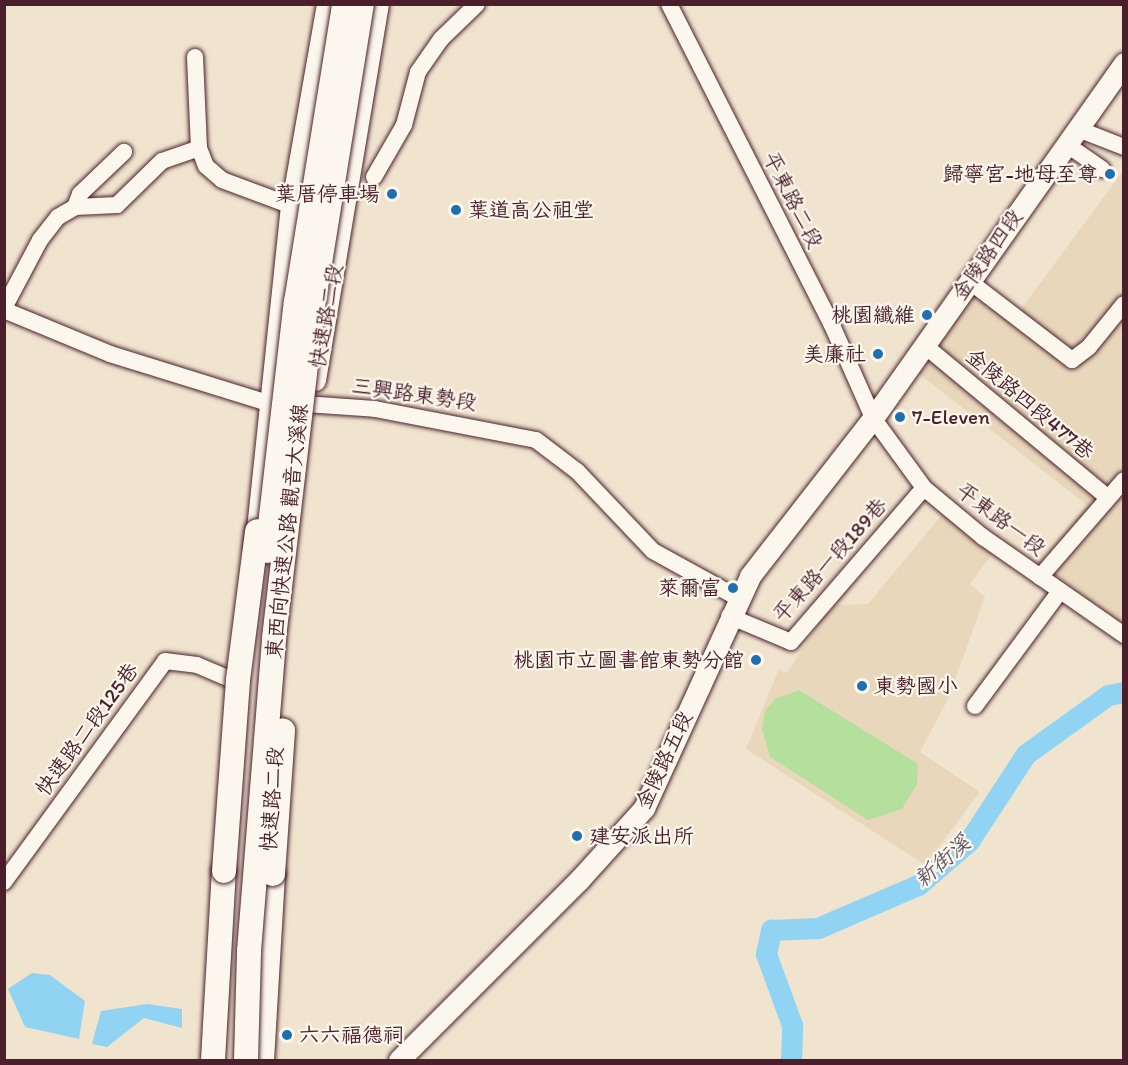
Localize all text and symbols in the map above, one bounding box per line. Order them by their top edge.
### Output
street label: 平東路二段 [758,148,828,252]
place label: 歸寧宮-地母至尊 [943,161,1098,187]
marker: 歸寧宮-地母至尊 [1103,167,1117,181]
place label: 葉厝停車場 [275,181,380,207]
marker: 葉厝停車場 [385,187,399,201]
place label: 葉道高公祖堂 [468,197,594,223]
marker: 葉道高公祖堂 [449,203,463,217]
street label: 金陵路四段 [947,205,1027,305]
street label: 快速路二段 [304,262,348,370]
place label: 桃園纖維 [831,302,915,328]
marker: 桃園纖維 [920,308,934,322]
place label: 美廉社 [803,341,866,367]
street label: 金陵路四段477巷 [961,343,1099,465]
marker: 美廉社 [871,347,885,361]
street label: 三興路東勢段 [350,373,478,415]
street label: 東西向快速公路 觀音大溪線 [261,402,313,660]
place label: 7-Eleven [912,404,990,430]
marker: 7-Eleven [893,410,907,424]
street label: 平東路一段 [951,477,1051,561]
street label: 平東路一段189巷 [768,493,892,627]
place label: 萊爾富 [658,575,721,601]
marker: 萊爾富 [726,581,740,595]
place label: 桃園市立圖書館東勢分館 [513,647,744,673]
marker: 桃園市立圖書館東勢分館 [749,653,763,667]
street label: 快速路二段125巷 [30,658,144,800]
place label: 東勢國小 [874,673,958,699]
marker: 東勢國小 [855,679,869,693]
street label: 金陵路五段 [630,707,698,813]
street label: 快速路二段 [256,746,288,852]
place label: 建安派出所 [589,823,694,849]
marker: 建安派出所 [570,829,584,843]
water label: 新街溪 [908,829,976,893]
place label: 六六福德祠 [299,1022,404,1048]
marker: 六六福德祠 [280,1028,294,1042]

